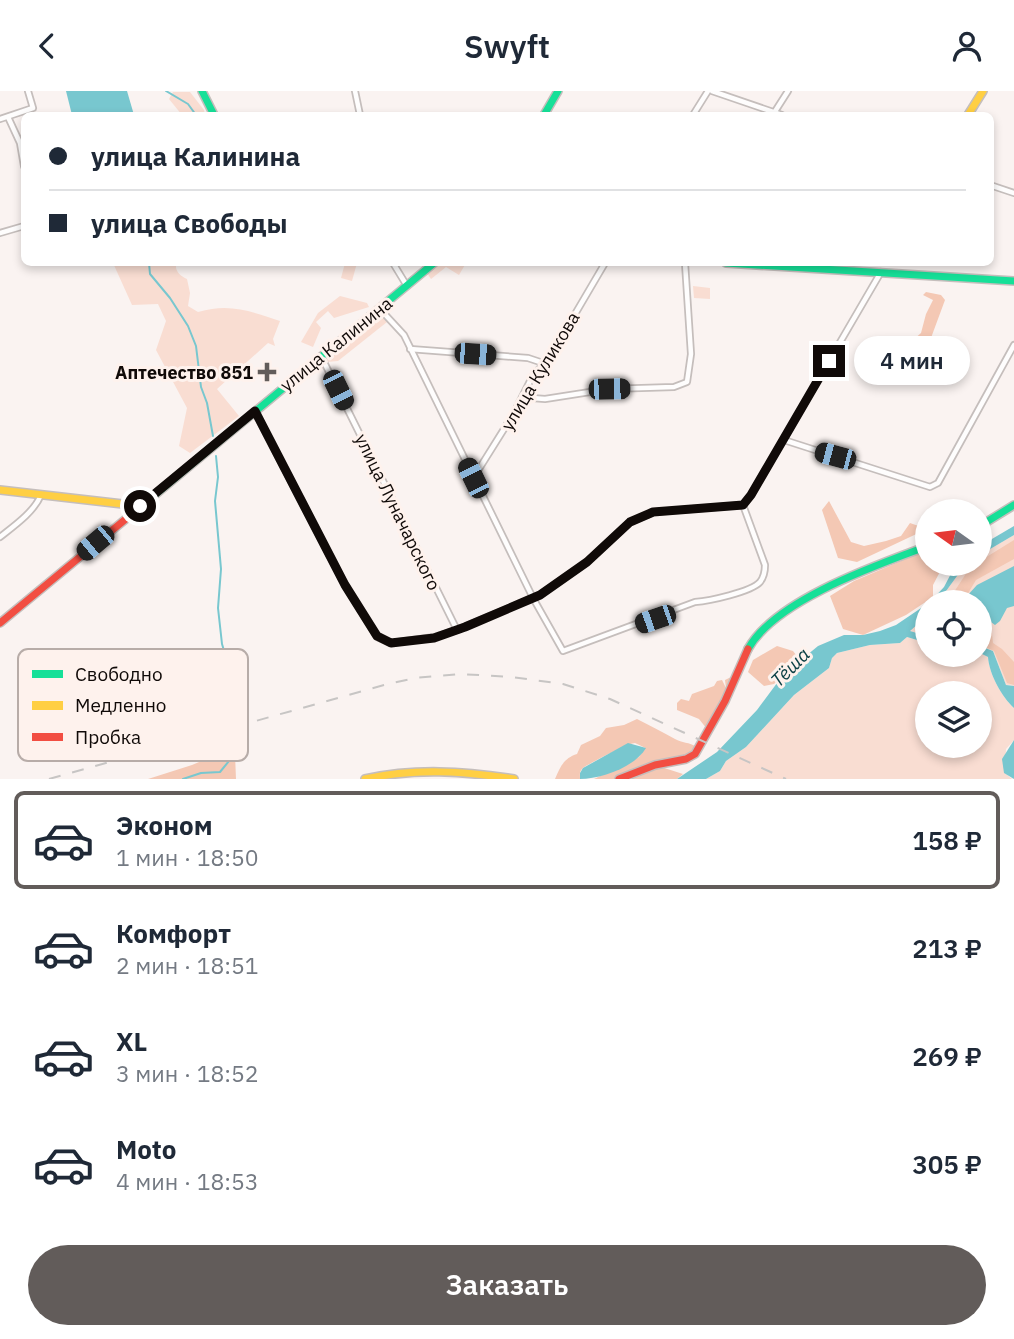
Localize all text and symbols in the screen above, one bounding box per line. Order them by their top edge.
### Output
text: Swyft [464,25,550,67]
icon: back [28,27,66,65]
icon: person [948,27,986,65]
text: улица Калинина [91,139,300,173]
text: улица Свободы [91,206,287,240]
street label: улица Калинина [275,291,397,396]
street label: улица Куликова [496,307,585,434]
callout: 4 мин [854,337,969,385]
car [454,342,497,366]
route end [813,345,845,377]
text: 4 мин [880,345,944,375]
place label: Аптечество 851 [115,361,253,384]
marker: Аптечество 851 [259,364,275,380]
car [320,367,357,413]
car [588,378,631,400]
street label: улица Луначарского [350,430,446,594]
car [812,440,859,472]
car [455,455,492,501]
route start [124,490,156,522]
north arrow [915,499,992,576]
map controls [915,499,992,758]
car [73,521,118,565]
button: locate [915,590,992,667]
car [632,602,679,636]
water label: Тёша [765,642,815,692]
legend [18,649,248,761]
text: Свободно [75,662,163,686]
button: layers [915,681,992,758]
text: Медленно [75,693,166,717]
text: Пробка [75,725,141,749]
text: Эконом [116,808,213,842]
icon: car [32,809,95,872]
text: 158 ₽ [912,823,982,857]
text: 1 мин · 18:50 [116,842,259,872]
text: Комфорт [116,916,231,950]
icon: car [32,917,95,980]
text: 213 ₽ [912,931,982,965]
text: 2 мин · 18:51 [116,950,259,980]
text: XL [116,1024,147,1058]
icon: car [32,1025,95,1088]
text: 269 ₽ [912,1039,982,1073]
text: 3 мин · 18:52 [116,1058,259,1088]
text: Moto [116,1132,176,1166]
icon: car [32,1133,95,1196]
text: 305 ₽ [912,1147,982,1181]
text: 4 мин · 18:53 [116,1166,259,1196]
button: Заказать [28,1245,986,1325]

